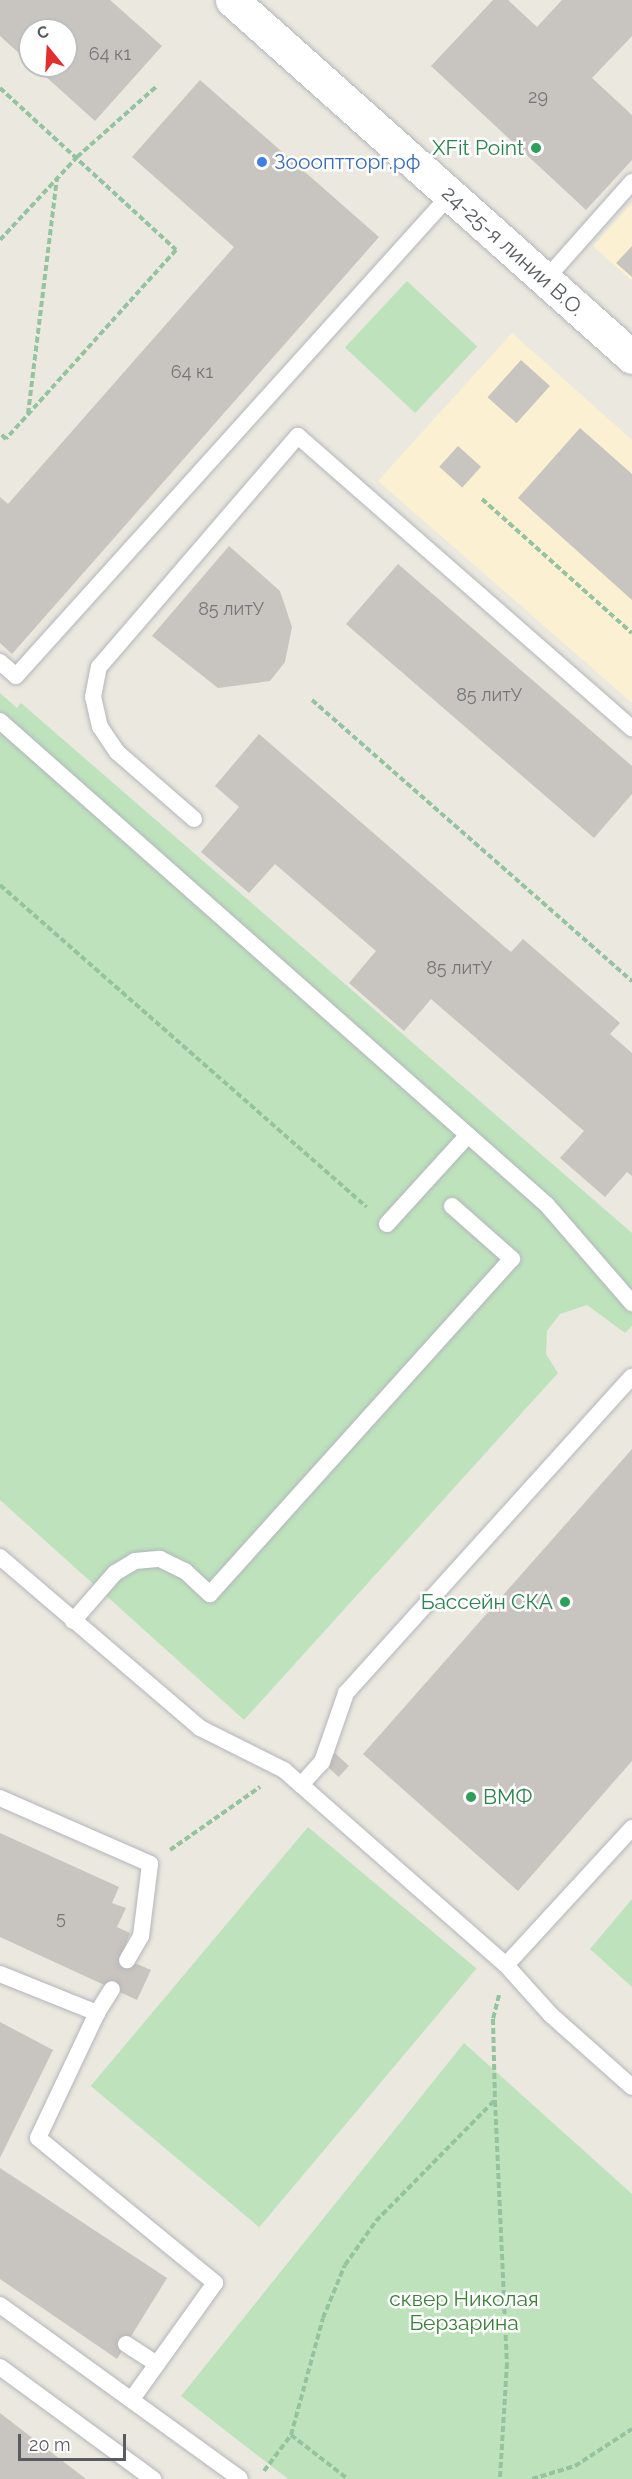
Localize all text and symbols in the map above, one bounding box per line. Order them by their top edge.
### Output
north arrow [18,18,78,78]
text: С [35,22,51,43]
house number: 64 к1 [89,43,131,65]
house number: 29 [528,86,548,108]
place label: XFit Point [432,135,524,161]
marker: XFit Point [529,141,543,155]
place label: Зоооптторг.рф [274,149,420,175]
marker: Зоооптторг.рф [255,155,269,169]
street label: 24-25-я линии В.О. [437,181,589,321]
house number: 64 к1 [171,361,213,383]
house number: 85 литУ [198,598,264,620]
house number: 85 литУ [456,684,522,706]
house number: 85 литУ [426,957,492,979]
place label: Бассейн СКА [421,1589,553,1615]
marker: Бассейн СКА [558,1595,572,1609]
place label: ВМФ [483,1784,532,1810]
marker: ВМФ [464,1790,478,1804]
house number: 5 [56,1907,66,1929]
park label: сквер Николая Берзарина [389,2286,539,2336]
scale bar [21,2422,129,2460]
text: 20 m [29,2434,71,2455]

